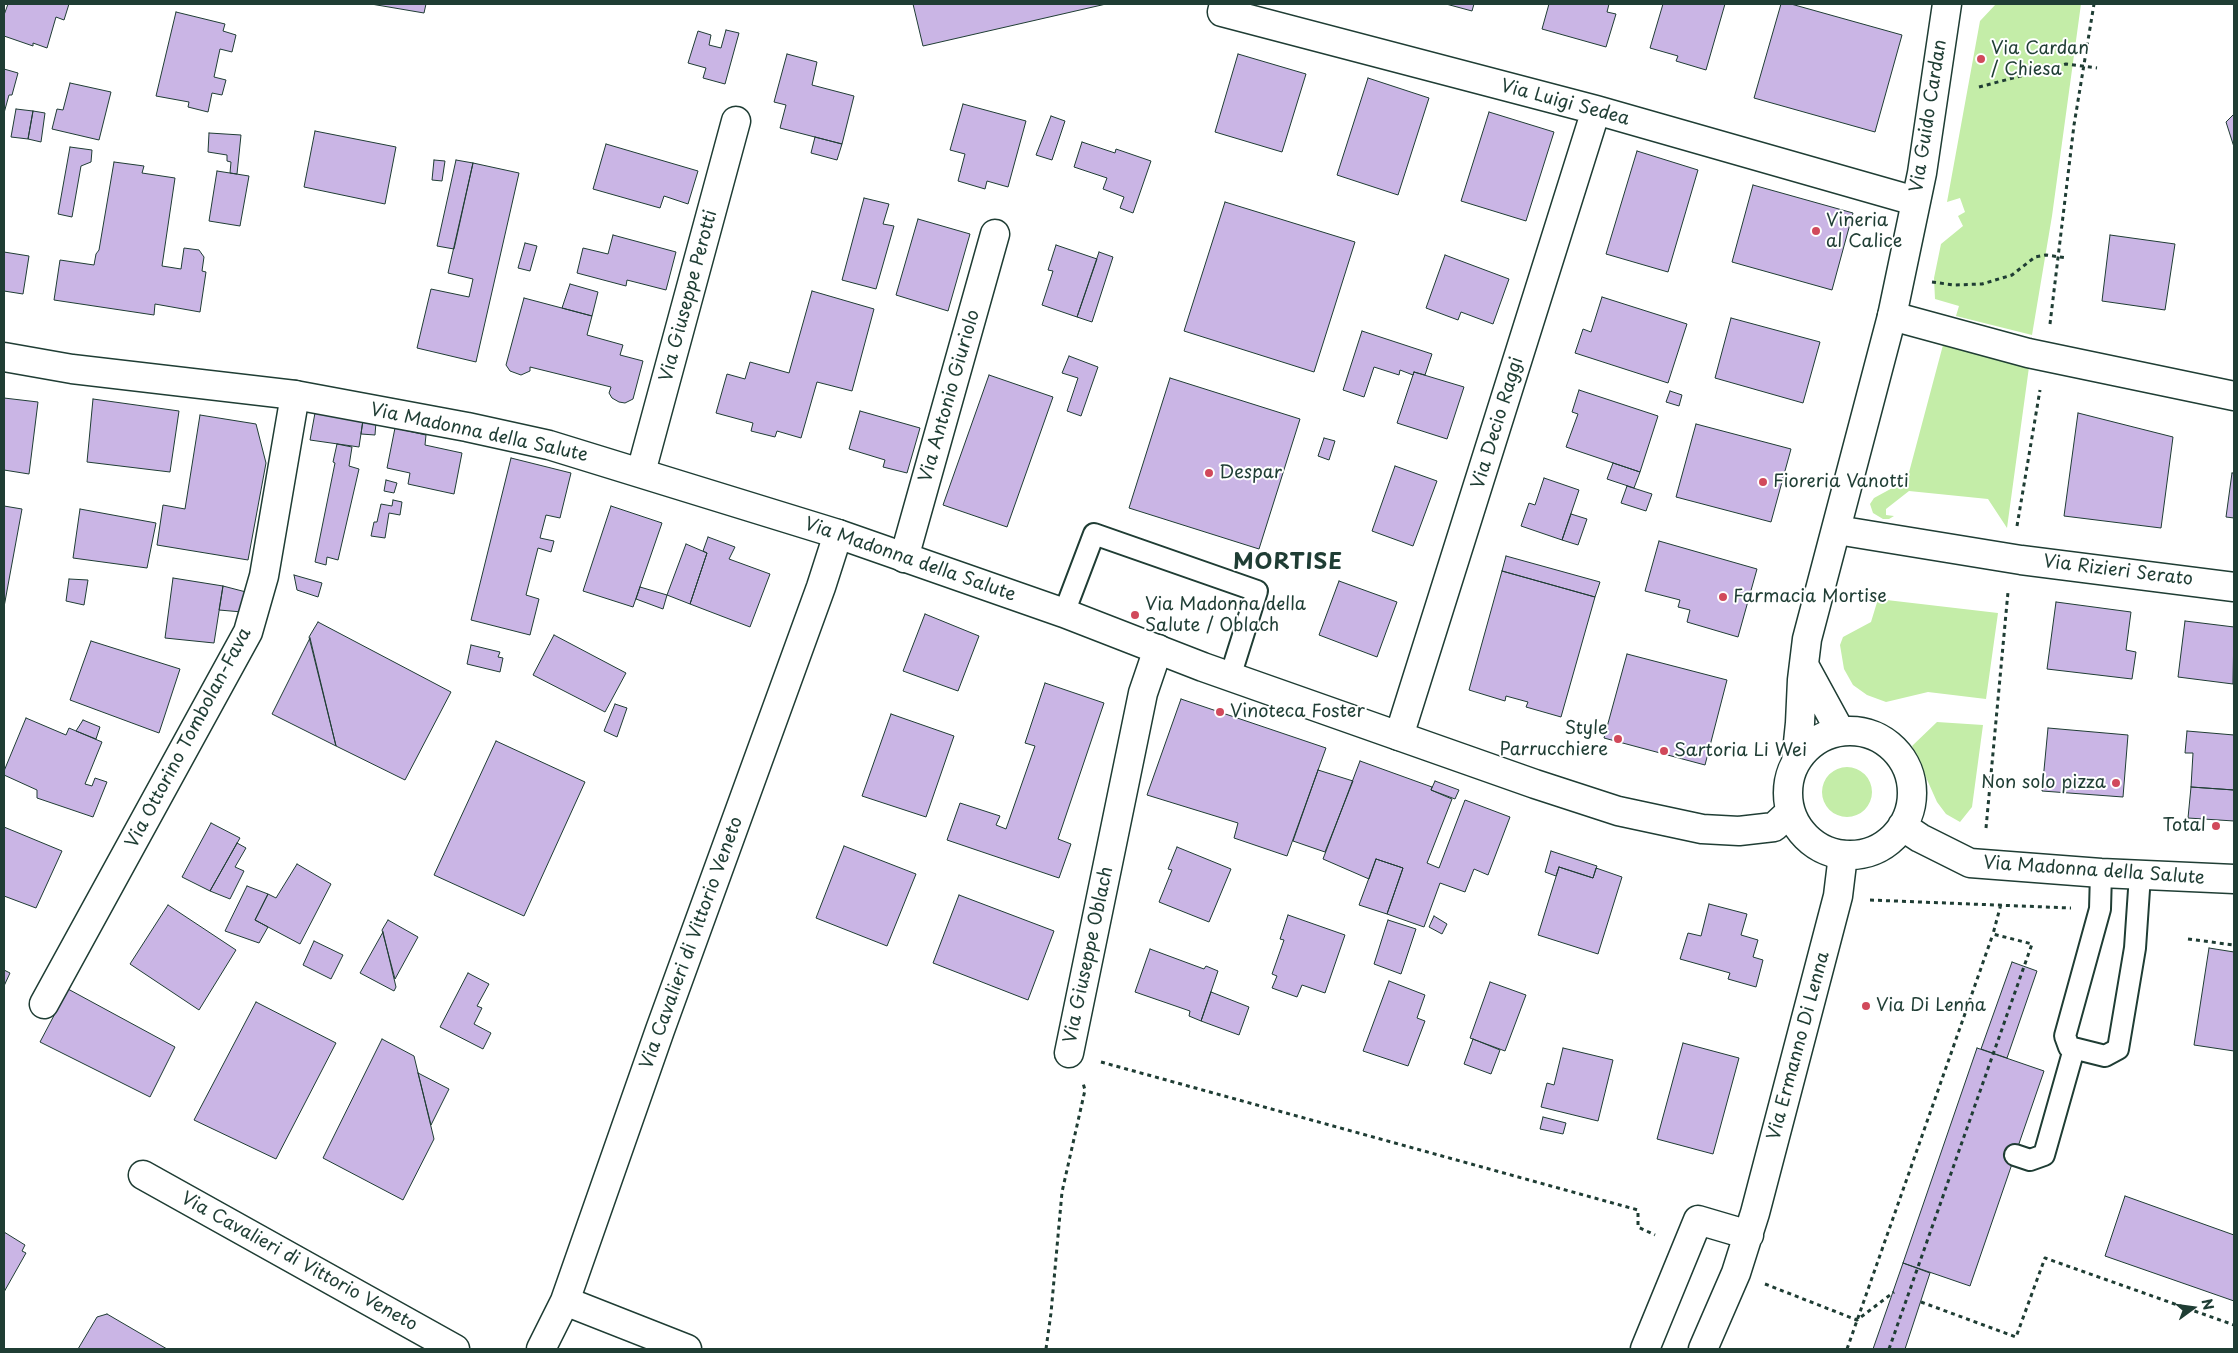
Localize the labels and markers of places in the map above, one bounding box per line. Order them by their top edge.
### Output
place label: Via Cardan / Chiesa [1991,38,2089,80]
marker: Via Cardan / Chiesa [1975,53,1987,65]
place label: Vineria al Calice [1826,210,1902,252]
marker: Vineria al Calice [1810,225,1822,237]
place label: Despar [1219,462,1282,484]
marker: Despar [1203,467,1215,479]
place label: Fioreria Vanotti [1773,471,1909,493]
marker: Fioreria Vanotti [1757,476,1769,488]
place label: Farmacia Mortise [1733,586,1887,608]
marker: Farmacia Mortise [1717,591,1729,603]
place label: Via Madonna della Salute / Oblach [1145,594,1306,636]
marker: Via Madonna della Salute / Oblach [1129,609,1141,621]
place label: Vinoteca Foster [1230,701,1365,723]
marker: Vinoteca Foster [1214,706,1226,718]
place label: Style Parrucchiere [1500,718,1608,761]
marker: Style Parrucchiere [1612,733,1624,745]
place label: Sartoria Li Wei [1674,740,1807,762]
marker: Sartoria Li Wei [1658,745,1670,757]
place label: Non solo pizza [1981,772,2106,794]
marker: Non solo pizza [2110,777,2122,789]
place label: Total [2163,815,2206,837]
marker: Total [2210,820,2222,832]
place label: Via Di Lenna [1876,995,1986,1017]
marker: Via Di Lenna [1860,1000,1872,1012]

